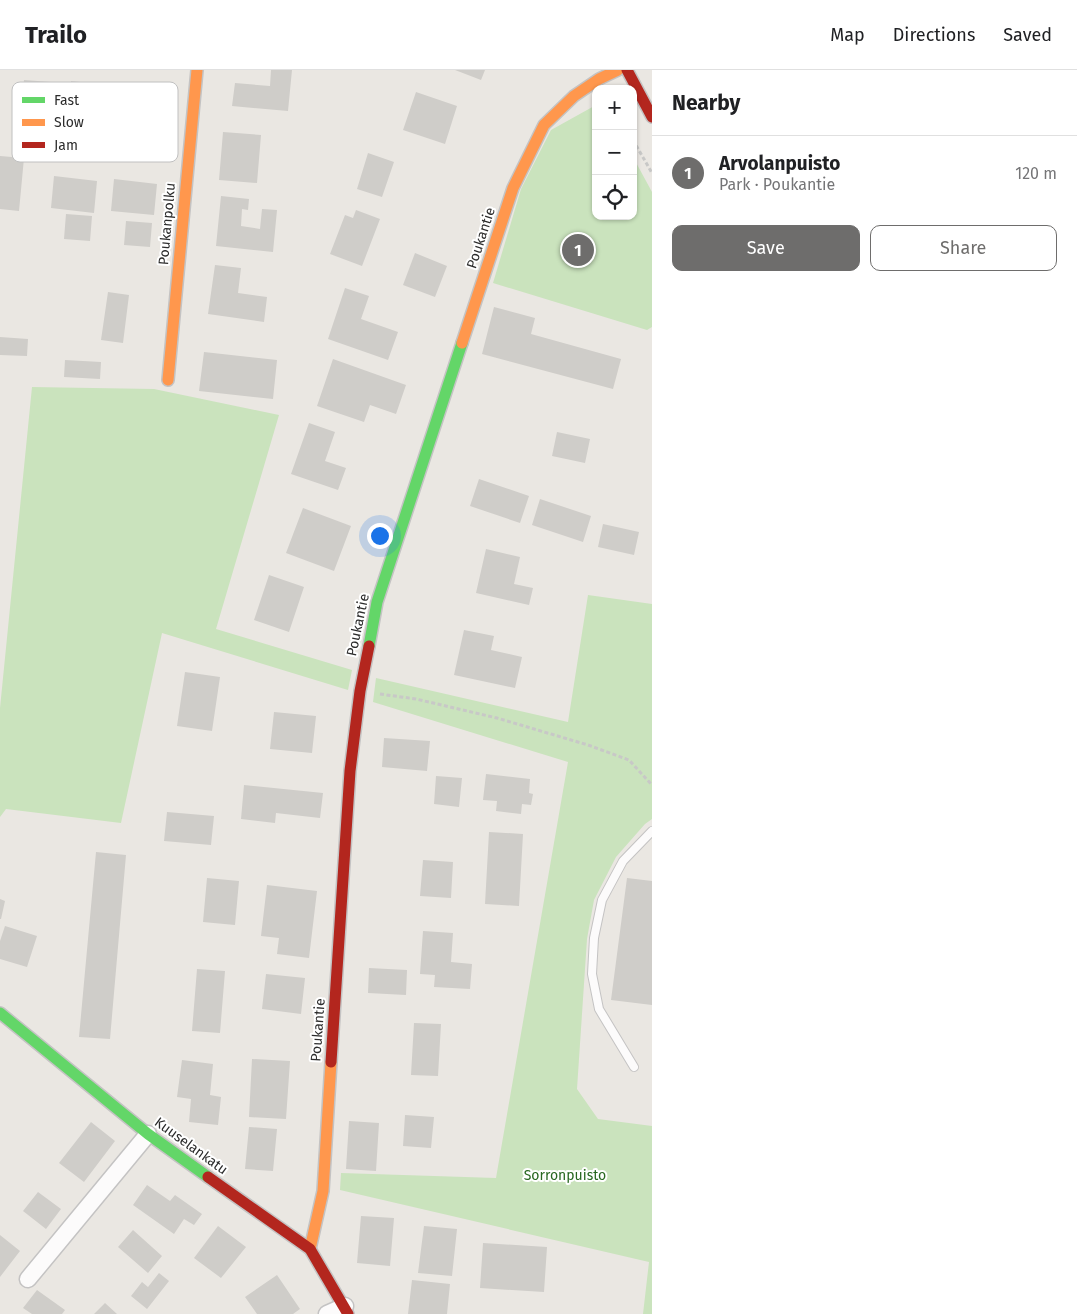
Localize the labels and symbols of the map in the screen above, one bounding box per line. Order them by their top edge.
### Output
legend [12,82,178,162]
text: Fast [54,92,80,109]
text: Slow [54,114,84,131]
text: Jam [54,137,78,154]
street label: Poukanpolku [155,182,179,266]
street label: Poukantie [463,205,499,271]
pin: 1 [562,231,594,269]
your location [367,523,393,549]
street label: Poukantie [343,592,373,658]
street label: Poukantie [307,998,329,1062]
street label: Kuuselankatu [151,1114,231,1178]
park label: Sorronpuisto [524,1167,606,1184]

